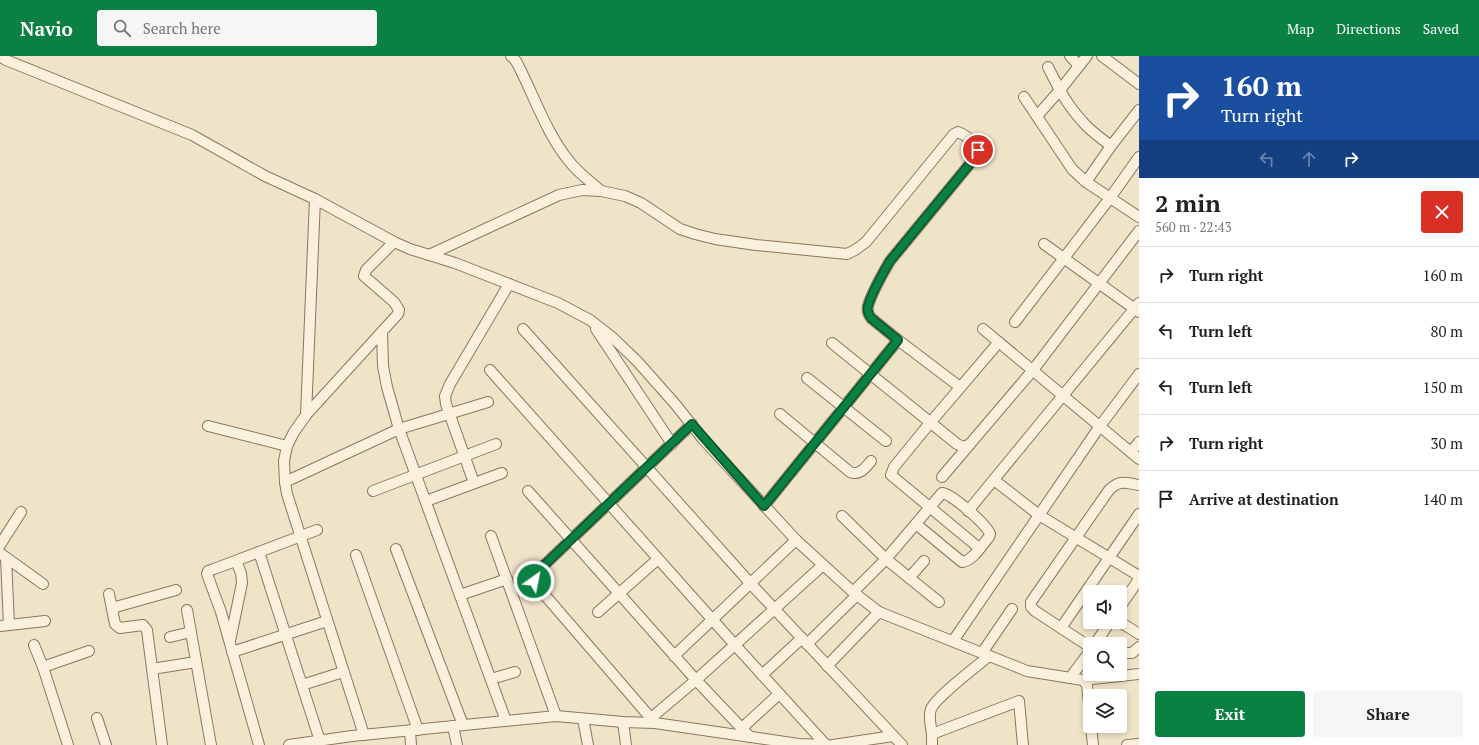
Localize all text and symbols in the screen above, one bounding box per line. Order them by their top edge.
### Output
search box [97,10,377,46]
text: Navio [20,16,73,41]
icon: search [111,17,133,39]
text: Search here [143,18,221,38]
text: Map [1287,19,1314,38]
text: Directions [1336,19,1401,38]
text: Saved [1423,19,1459,38]
text: 160 m [1221,67,1302,104]
icon: right [1155,72,1207,124]
text: Turn right [1221,103,1303,127]
pin [961,133,995,167]
icon: arrive [967,139,989,161]
icon: left [1256,148,1278,170]
icon: ahead [1298,148,1320,170]
icon: right [1340,148,1362,170]
text: 2 min [1155,187,1221,219]
button: close [1421,191,1463,233]
text: 560 m · 22:43 [1155,218,1232,236]
icon: right [1155,264,1177,286]
text: Turn right [1189,265,1264,285]
text: 160 m [1422,265,1463,285]
icon: left [1155,320,1177,342]
text: Turn left [1189,321,1253,341]
text: 80 m [1430,321,1463,341]
icon: left [1155,376,1177,398]
text: Turn left [1189,377,1253,397]
text: 150 m [1422,377,1463,397]
icon: right [1155,432,1177,454]
text: Turn right [1189,433,1264,453]
text: 30 m [1430,433,1463,453]
icon: arrive [1155,488,1177,510]
text: Arrive at destination [1189,489,1339,509]
text: 140 m [1422,489,1463,509]
position arrow [513,560,555,602]
map controls [1083,585,1127,733]
button: sound [1083,585,1127,629]
button: search [1083,637,1127,681]
button: layers [1083,689,1127,733]
button: Exit [1155,691,1305,737]
button: Share [1313,691,1463,737]

